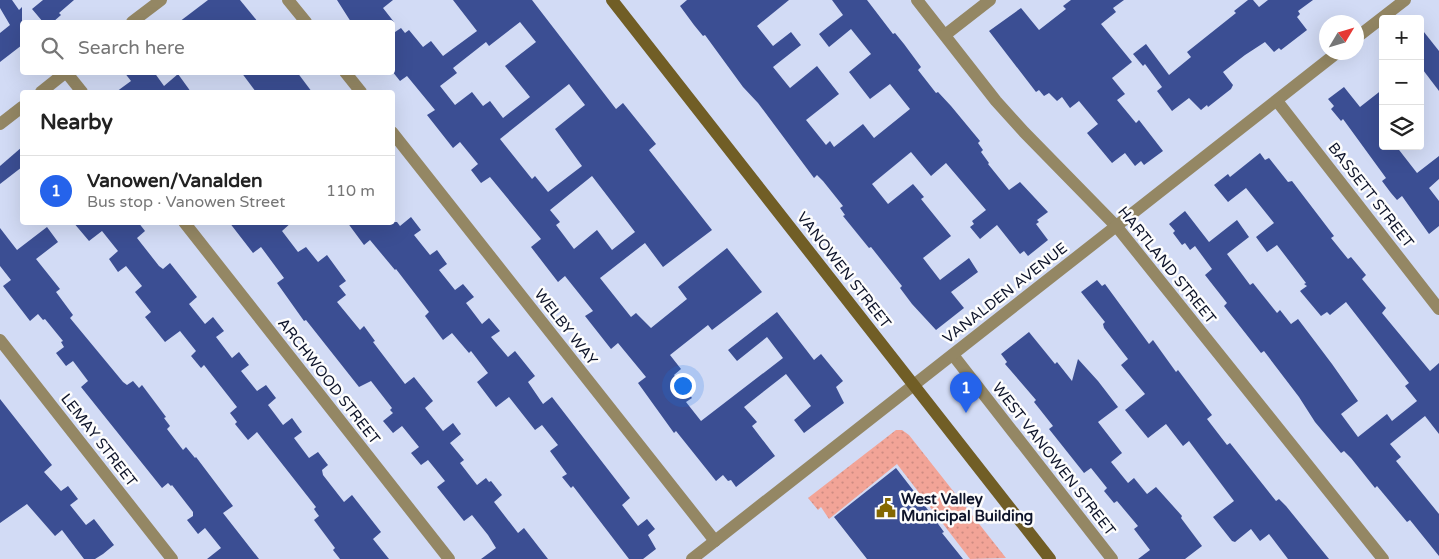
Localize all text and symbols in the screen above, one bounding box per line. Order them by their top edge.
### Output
north arrow [1319,15,1364,60]
map controls [1379,15,1424,150]
button: + [1379,15,1424,60]
search box [20,20,395,75]
icon: search [38,34,66,62]
text: Search here [78,37,185,59]
button: − [1379,60,1424,105]
button: layers [1379,105,1424,150]
text: Nearby [40,110,113,135]
street label: BASSETT STREET [1324,139,1418,251]
text: Vanowen/Vanalden [87,170,263,192]
text: 1 [51,181,61,201]
text: 110 m [326,181,375,201]
text: Bus stop · Vanowen Street [87,192,285,212]
street label: HARTLAND STREET [1114,203,1220,327]
street label: VANOWEN STREET [793,208,895,332]
street label: VANALDEN AVENUE [939,239,1071,347]
street label: WELBY WAY [531,285,602,369]
street label: ARCHWOOD STREET [274,314,384,448]
pin: 1 [950,372,982,413]
your location [670,373,696,399]
street label: WEST VANOWEN STREET [989,379,1119,539]
street label: LEMAY STREET [57,390,141,490]
place label: West Valley Municipal Building [901,490,1033,526]
public building icon: West Valley Municipal Building [875,497,897,519]

